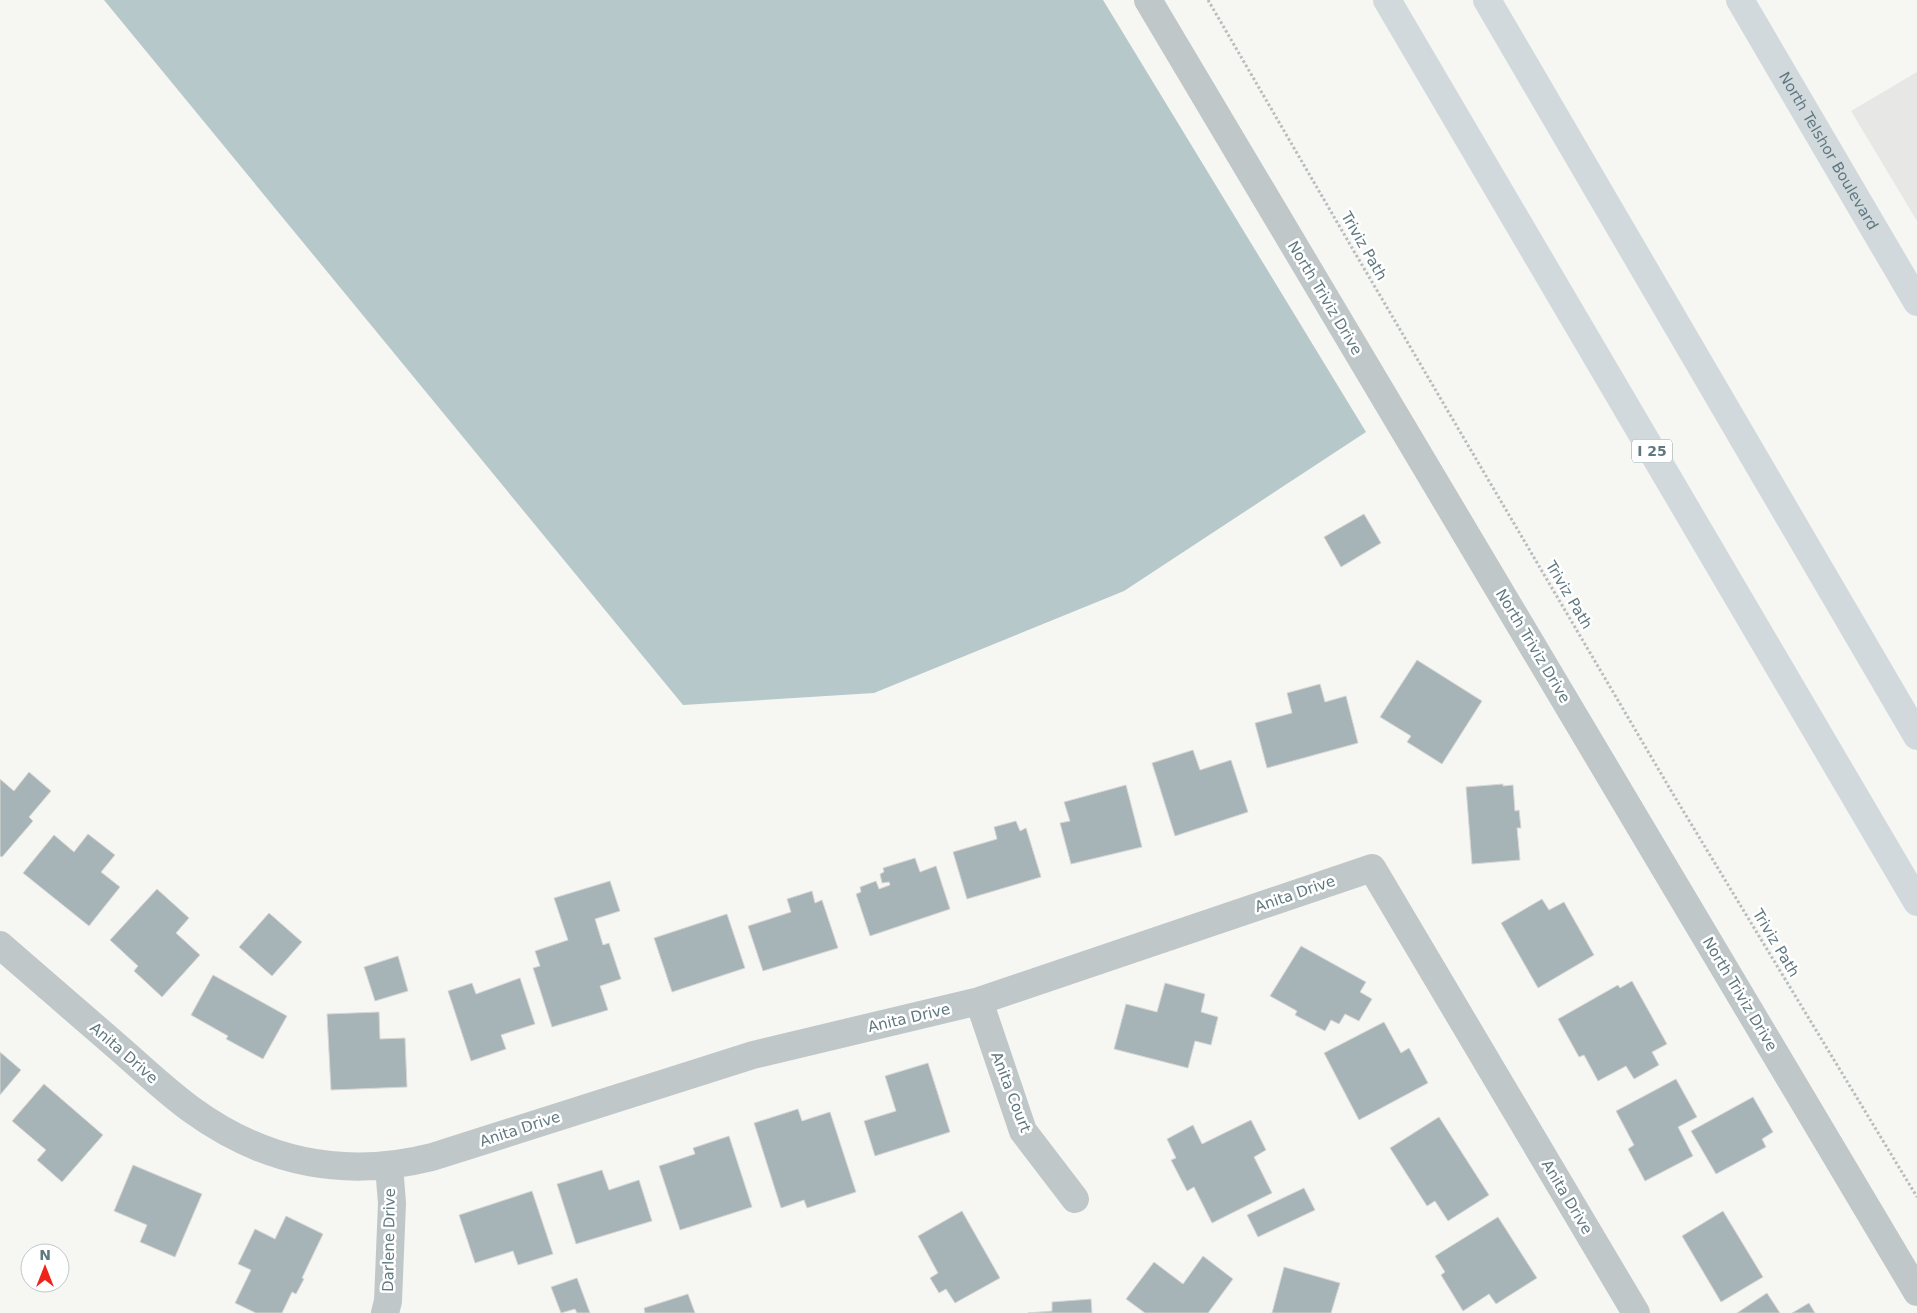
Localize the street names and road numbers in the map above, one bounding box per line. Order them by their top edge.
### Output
street label: North Telshor Boulevard [1775,69,1882,233]
street label: Triviz Path [1337,208,1391,283]
street label: North Triviz Drive [1284,238,1366,358]
road number: I 25 [1632,440,1672,462]
street label: Triviz Path [1541,557,1596,632]
street label: North Triviz Drive [1492,586,1574,706]
street label: Anita Drive [1252,872,1338,916]
street label: Triviz Path [1748,905,1803,980]
street label: North Triviz Drive [1699,934,1781,1054]
street label: Anita Drive [866,1000,952,1036]
street label: Anita Drive [86,1019,162,1087]
street label: Anita Court [987,1049,1035,1135]
street label: Anita Drive [477,1107,563,1151]
street label: Anita Drive [1538,1156,1596,1238]
street label: Darlene Drive [379,1188,399,1292]

